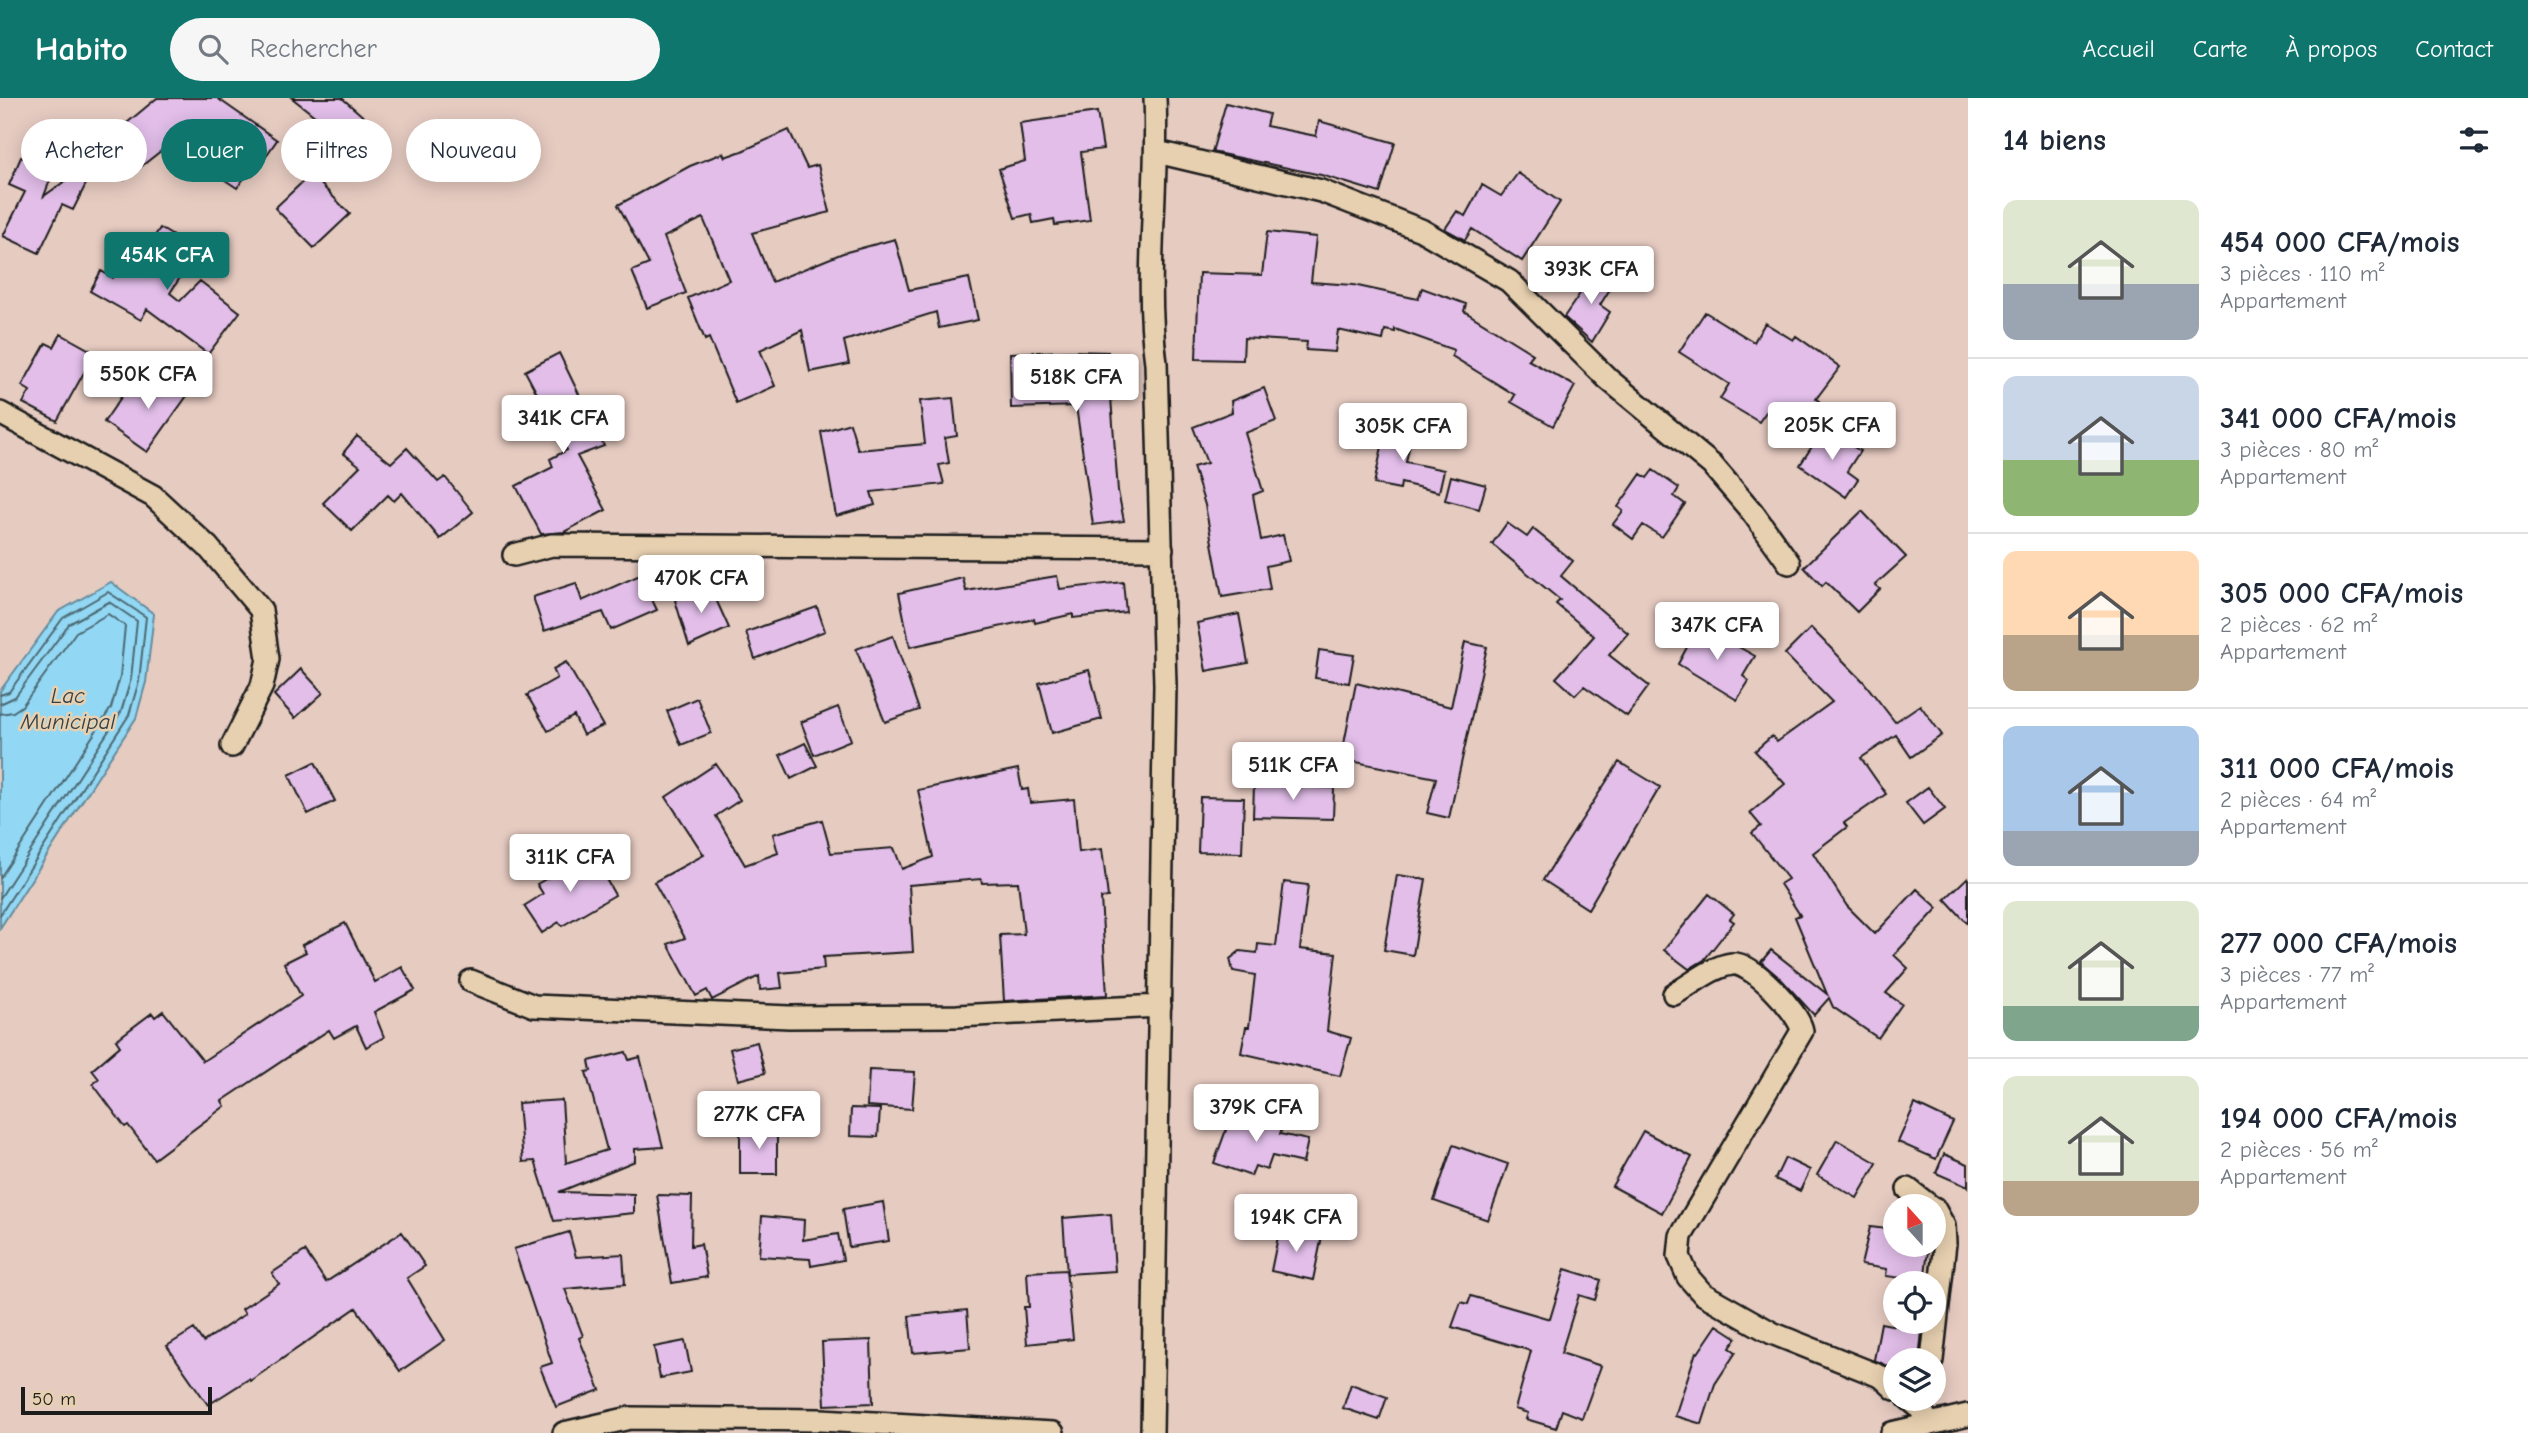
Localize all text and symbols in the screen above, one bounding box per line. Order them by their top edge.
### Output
search box [170,18,660,81]
text: Habito [35,30,128,68]
icon: search [194,30,232,68]
text: Rechercher [250,34,377,64]
text: Accueil [2083,35,2155,63]
text: Carte [2193,35,2248,63]
text: À propos [2286,35,2377,63]
text: Contact [2415,35,2493,63]
chip: Acheter [21,119,147,182]
chip: Louer [161,119,267,182]
chip: Filtres [281,119,392,182]
chip: Nouveau [406,119,541,182]
icon: filters [2455,121,2493,159]
text: 14 biens [2003,123,2106,158]
text: 454 000 CFA/mois [2220,225,2460,260]
icon: home [2059,228,2143,312]
pin: 454K CFA [95,232,239,292]
text: 454K CFA [120,241,214,268]
pin: 393K CFA [1519,246,1663,306]
text: 393K CFA [1544,255,1638,282]
text: 3 pièces · 110 m² [2220,260,2385,287]
text: Appartement [2220,287,2346,314]
pin: 550K CFA [76,352,220,411]
pin: 518K CFA [1004,354,1148,414]
text: 550K CFA [99,360,197,387]
text: 518K CFA [1030,363,1122,390]
pin: 341K CFA [491,396,635,455]
text: 341 000 CFA/mois [2220,401,2456,436]
pin: 205K CFA [1760,402,1904,462]
text: 341K CFA [518,404,608,431]
pin: 305K CFA [1331,404,1475,463]
icon: home [2059,404,2143,488]
text: 205K CFA [1784,411,1880,438]
text: 305K CFA [1355,412,1451,439]
text: 3 pièces · 80 m² [2220,436,2378,463]
text: Appartement [2220,463,2346,490]
pin: 470K CFA [629,556,773,615]
text: 470K CFA [654,564,748,591]
text: 305 000 CFA/mois [2220,576,2463,611]
icon: home [2059,579,2143,663]
pin: 347K CFA [1645,602,1789,662]
text: 347K CFA [1671,611,1763,638]
text: 2 pièces · 62 m² [2220,611,2377,638]
text: Appartement [2220,638,2346,665]
water label: Lac Municipal [20,682,116,735]
pin: 511K CFA [1221,742,1365,802]
text: 511K CFA [1248,751,1338,778]
text: 311 000 CFA/mois [2220,751,2454,786]
icon: home [2059,754,2143,838]
text: 2 pièces · 64 m² [2220,786,2376,813]
text: Appartement [2220,813,2346,840]
pin: 311K CFA [498,834,642,894]
text: 311K CFA [526,843,614,870]
text: 277 000 CFA/mois [2220,926,2457,961]
icon: home [2059,929,2143,1013]
text: 3 pièces · 77 m² [2220,961,2374,988]
text: Appartement [2220,988,2346,1015]
pin: 379K CFA [1184,1084,1328,1144]
pin: 277K CFA [687,1091,831,1151]
text: 379K CFA [1210,1093,1302,1120]
text: 277K CFA [713,1100,805,1127]
text: 194 000 CFA/mois [2220,1101,2457,1136]
icon: home [2059,1104,2143,1188]
text: 2 pièces · 56 m² [2220,1136,2378,1163]
text: Appartement [2220,1163,2346,1190]
pin: 194K CFA [1224,1194,1368,1254]
north arrow [1883,1194,1946,1256]
map controls [1883,1194,1946,1411]
text: 194K CFA [1250,1203,1342,1230]
button: locate [1883,1271,1946,1334]
button: layers [1883,1348,1946,1411]
scale bar [21,1384,212,1416]
text: 50 m [32,1388,76,1410]

